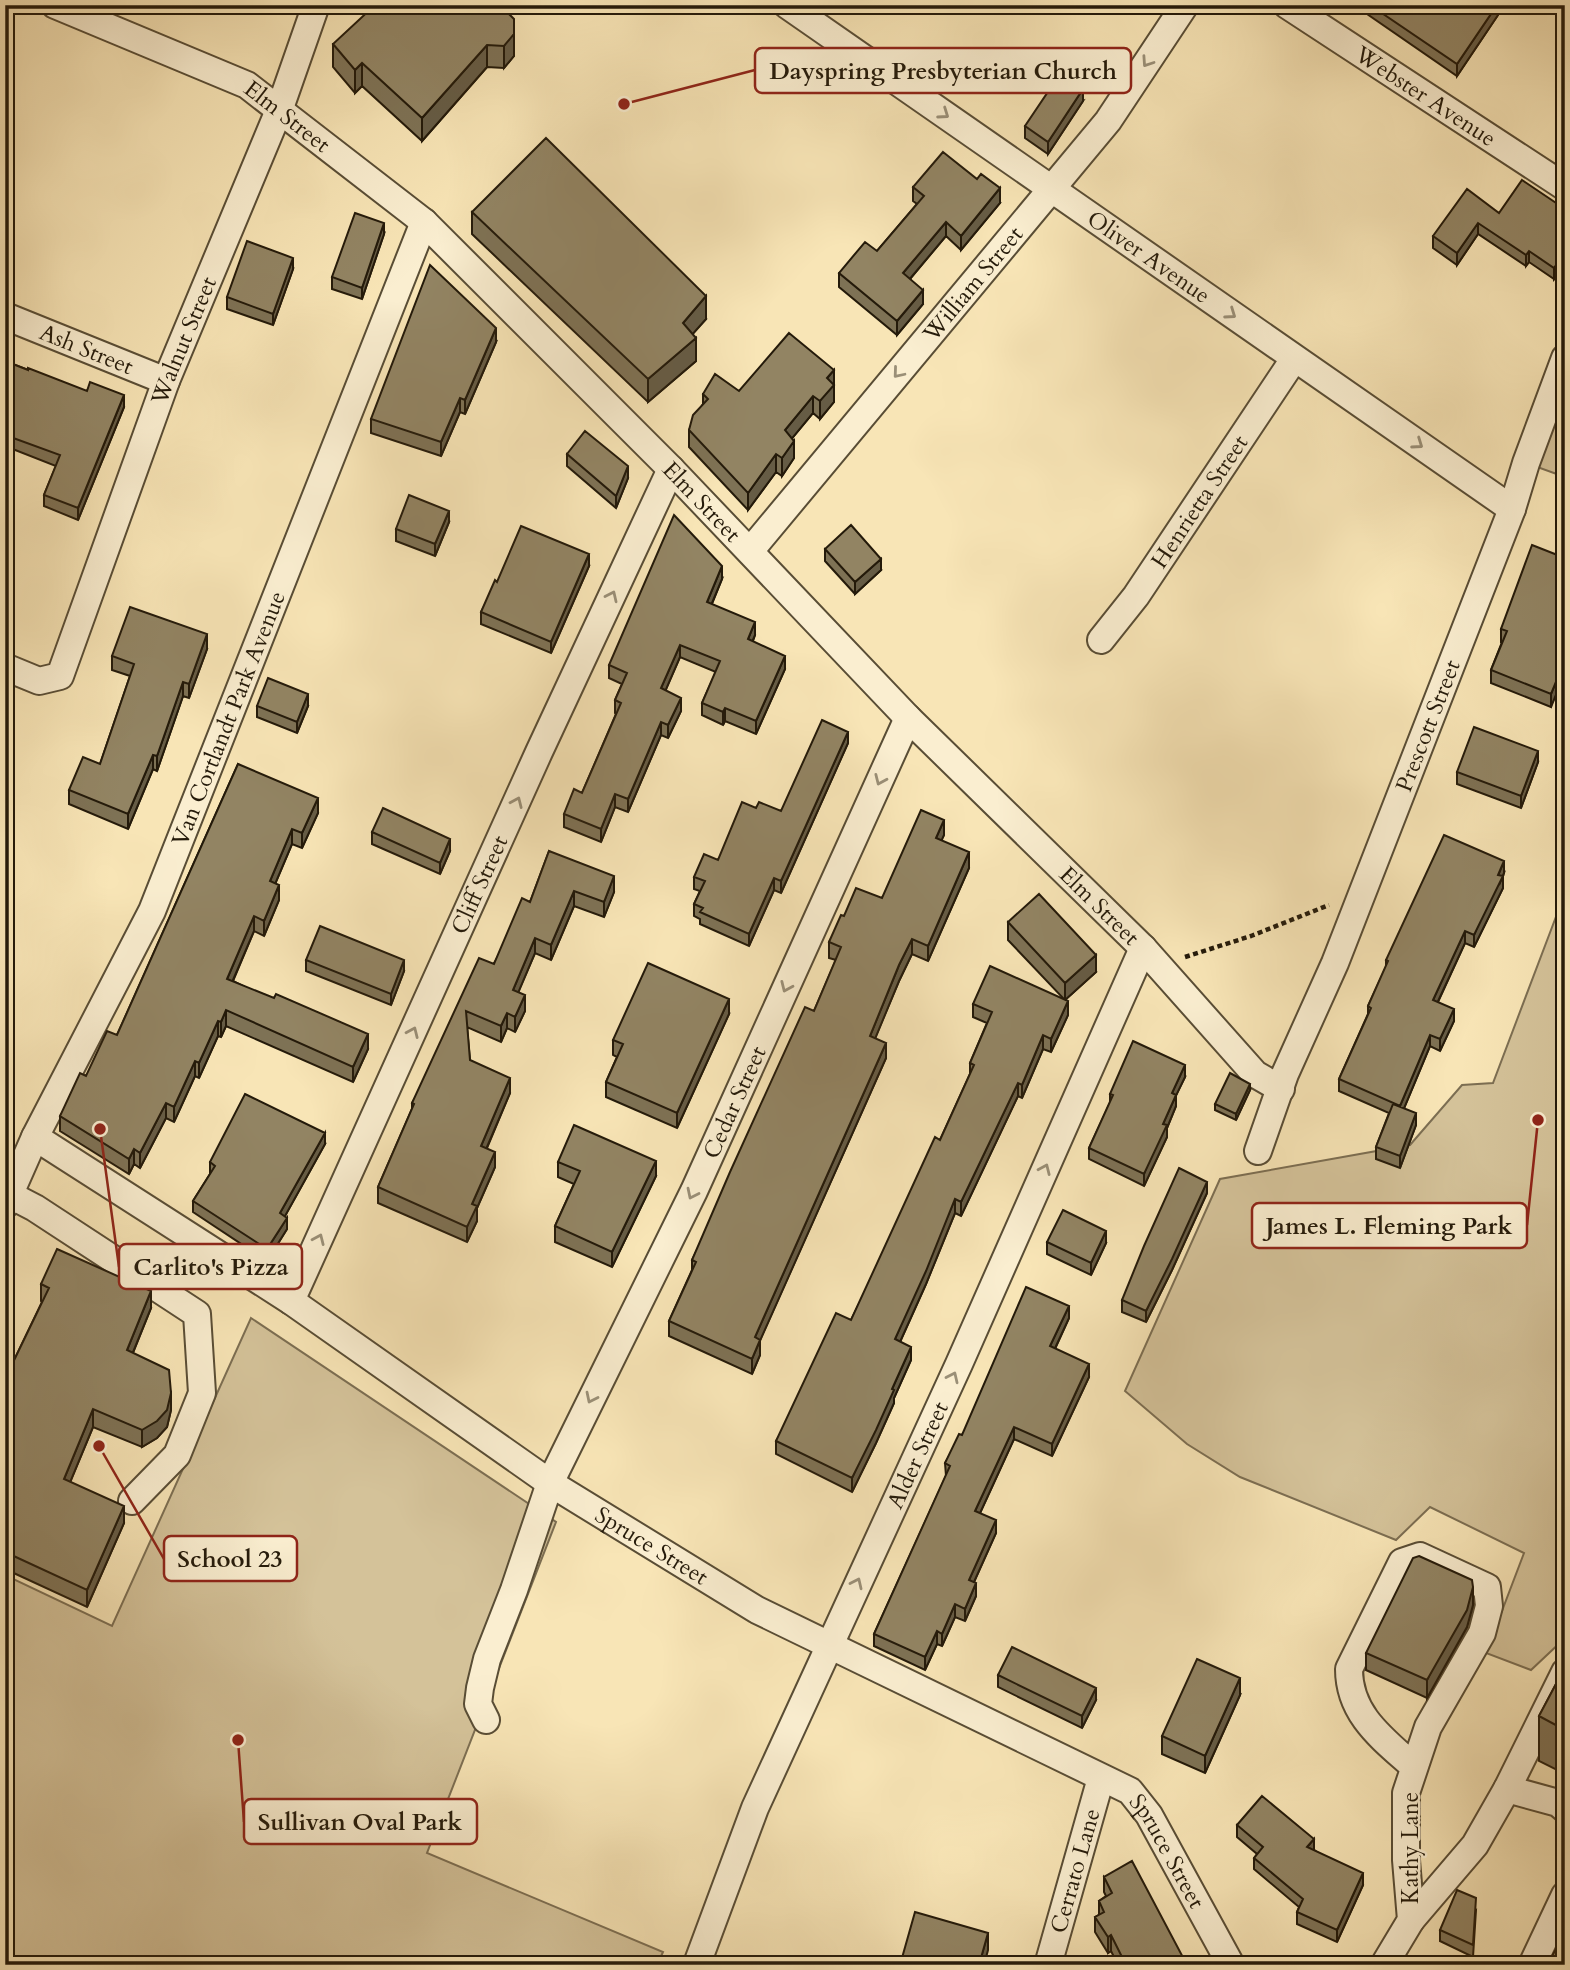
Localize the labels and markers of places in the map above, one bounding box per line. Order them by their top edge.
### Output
callout: Dayspring Presbyterian Church [755,48,1131,93]
callout: James L. Fleming Park [1252,1203,1527,1248]
callout: Carlito's Pizza [119,1244,302,1289]
callout: School 23 [164,1536,297,1581]
callout: Sullivan Oval Park [244,1799,477,1844]

